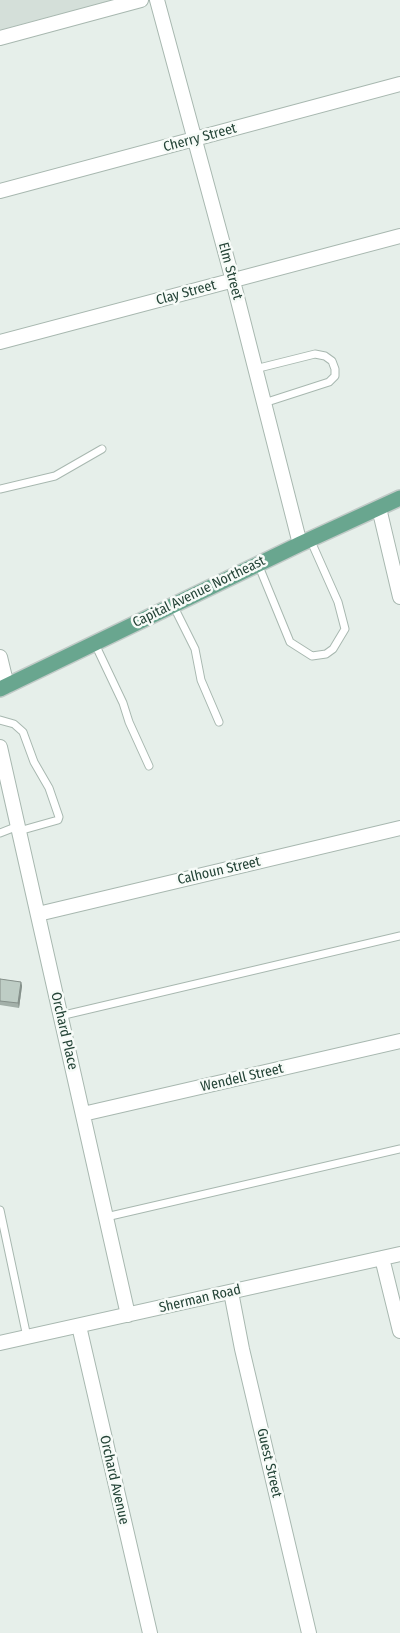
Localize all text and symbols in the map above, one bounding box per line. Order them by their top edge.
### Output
street label: Cherry Street [162,120,238,156]
street label: Elm Street [214,241,246,301]
street label: Clay Street [154,277,218,309]
street label: Capital Avenue Northeast [130,553,268,631]
street label: Calhoun Street [176,853,262,889]
street label: Orchard Place [47,991,81,1071]
street label: Wendell Street [199,1060,285,1096]
street label: Sherman Road [157,1281,243,1317]
street label: Guest Street [253,1427,285,1499]
street label: Orchard Avenue [96,1434,132,1526]

